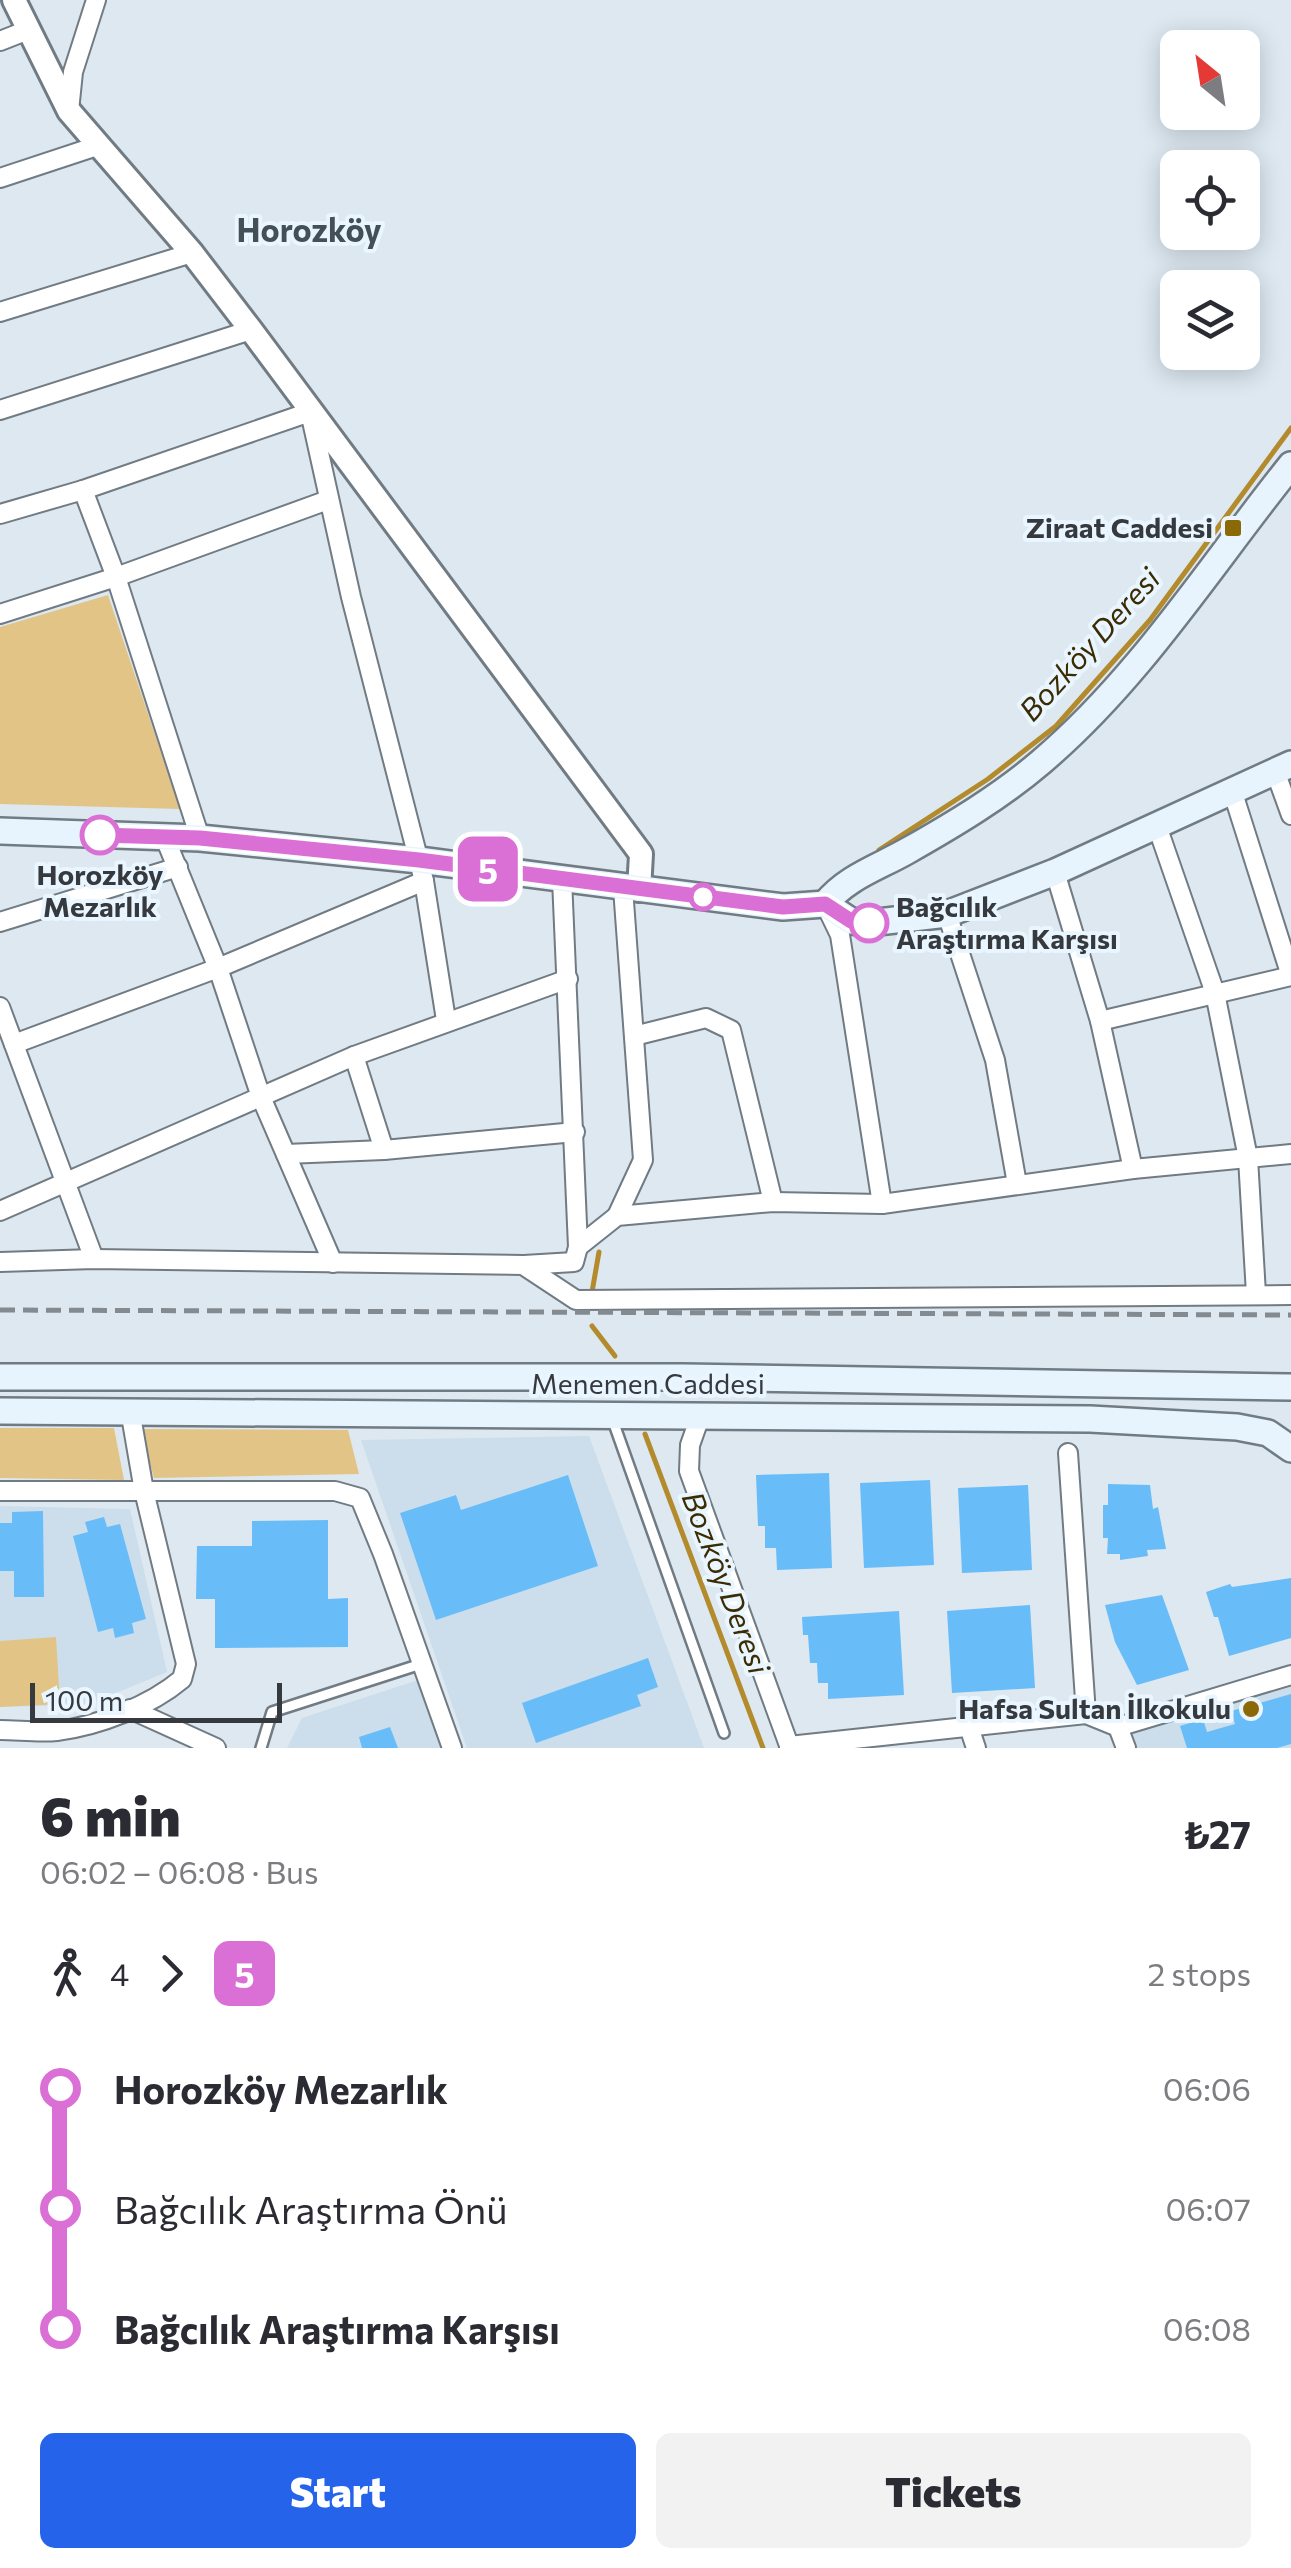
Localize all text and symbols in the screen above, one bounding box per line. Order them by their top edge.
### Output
north arrow [1160,30,1260,130]
map controls [1160,30,1260,370]
button: locate [1160,150,1260,250]
district label: Horozköy [237,209,382,249]
button: layers [1160,270,1260,370]
place label: Ziraat Caddesi [1026,510,1213,544]
marker: Ziraat Caddesi [1222,517,1244,539]
water label: Bozköy Deresi [1010,558,1167,727]
marker: Horozköy Mezarlık [81,816,119,854]
line badge: 5 [456,836,520,902]
text: 5 [478,848,498,891]
place label: Horozköy Mezarlık [37,857,163,923]
unlabelled marker [690,884,716,910]
place label: Bağcılık Araştırma Karşısı [896,889,1118,955]
marker: Bağcılık Araştırma Karşısı [850,904,888,942]
street label: Menemen Caddesi [531,1366,765,1400]
water label: Bozköy Deresi [676,1486,780,1680]
scale bar [30,1678,282,1722]
text: 100 m [45,1683,123,1717]
place label: Hafsa Sultan İlkokulu [958,1691,1231,1725]
marker: Hafsa Sultan İlkokulu [1240,1698,1262,1720]
text: 6 min [40,1780,181,1847]
text: ₺27 [1183,1810,1251,1857]
text: 06:02 – 06:08 · Bus [40,1851,319,1891]
icon: walk [40,1946,95,2001]
icon: forward [144,1946,199,2001]
text: 5 [234,1952,255,1995]
text: 4 [110,1953,129,1993]
text: 2 stops [1147,1953,1251,1993]
text: Horozköy Mezarlık [114,2065,448,2112]
text: 06:06 [1163,2068,1251,2108]
text: Bağcılık Araştırma Önü [114,2185,507,2232]
text: 06:07 [1165,2188,1251,2228]
text: Bağcılık Araştırma Karşısı [114,2305,560,2352]
text: 06:08 [1163,2308,1251,2348]
button: Start [40,2433,636,2548]
button: Tickets [656,2433,1251,2548]

